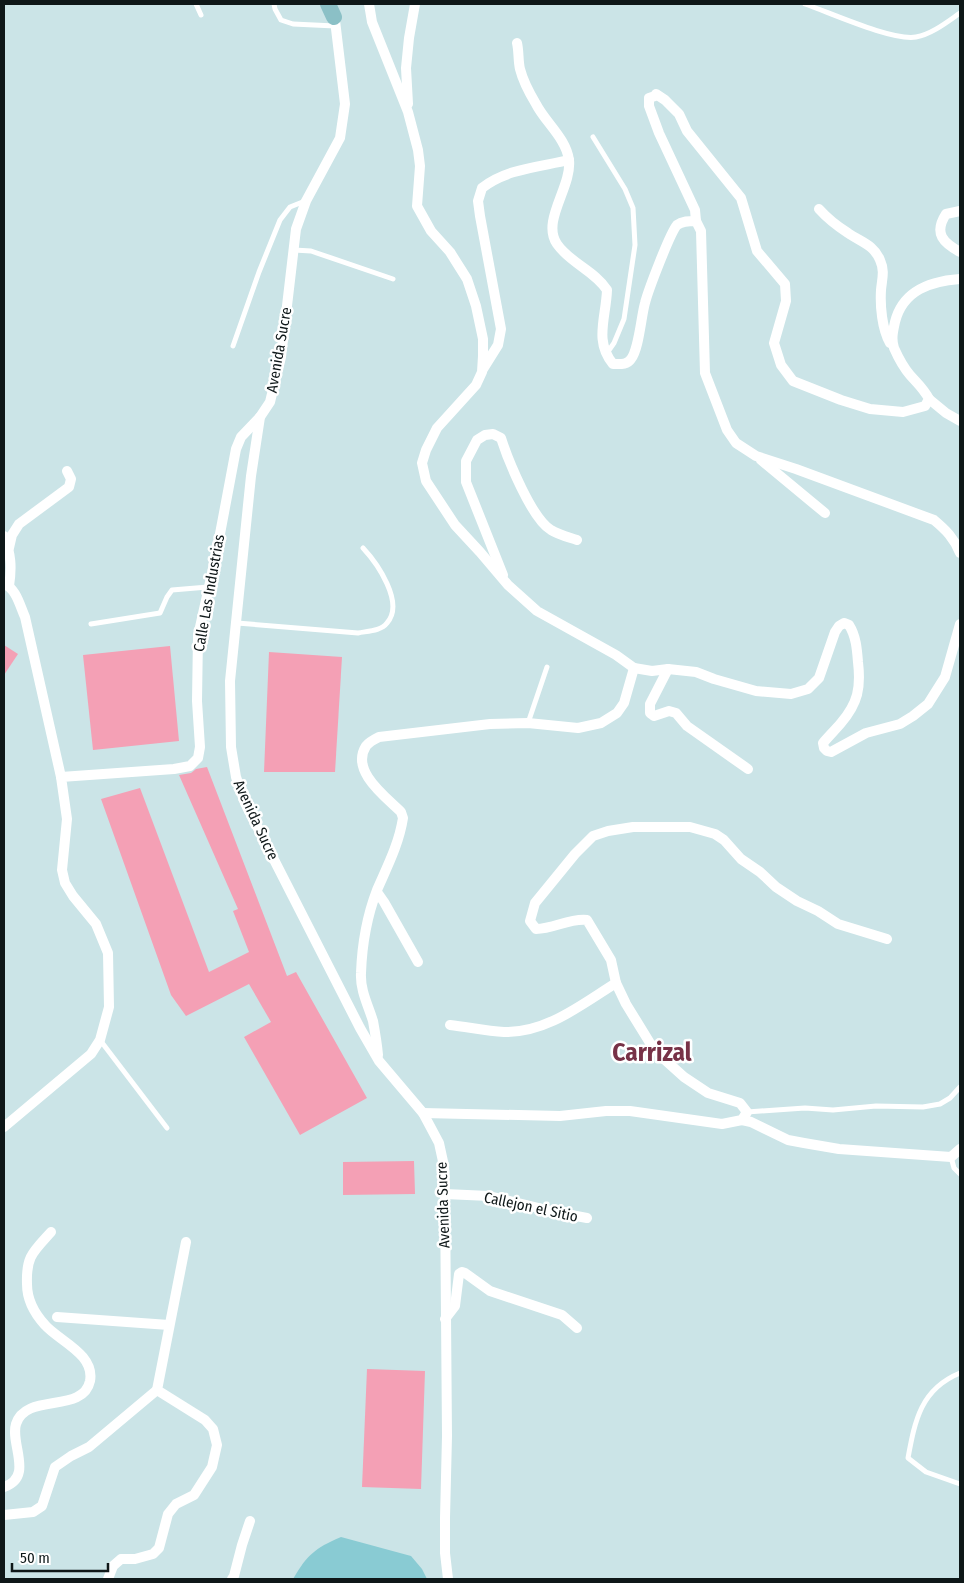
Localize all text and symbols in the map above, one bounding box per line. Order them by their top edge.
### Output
street label: Avenida Sucre [263,306,295,394]
street label: Calle Las Industrias [190,533,228,653]
street label: Avenida Sucre [230,777,282,863]
district label: Carrizal [612,1038,692,1068]
street label: Avenida Sucre [432,1161,454,1249]
street label: Callejon el Sitio [482,1188,580,1226]
scale bar [12,1540,109,1572]
text: 50 m [20,1549,50,1567]

